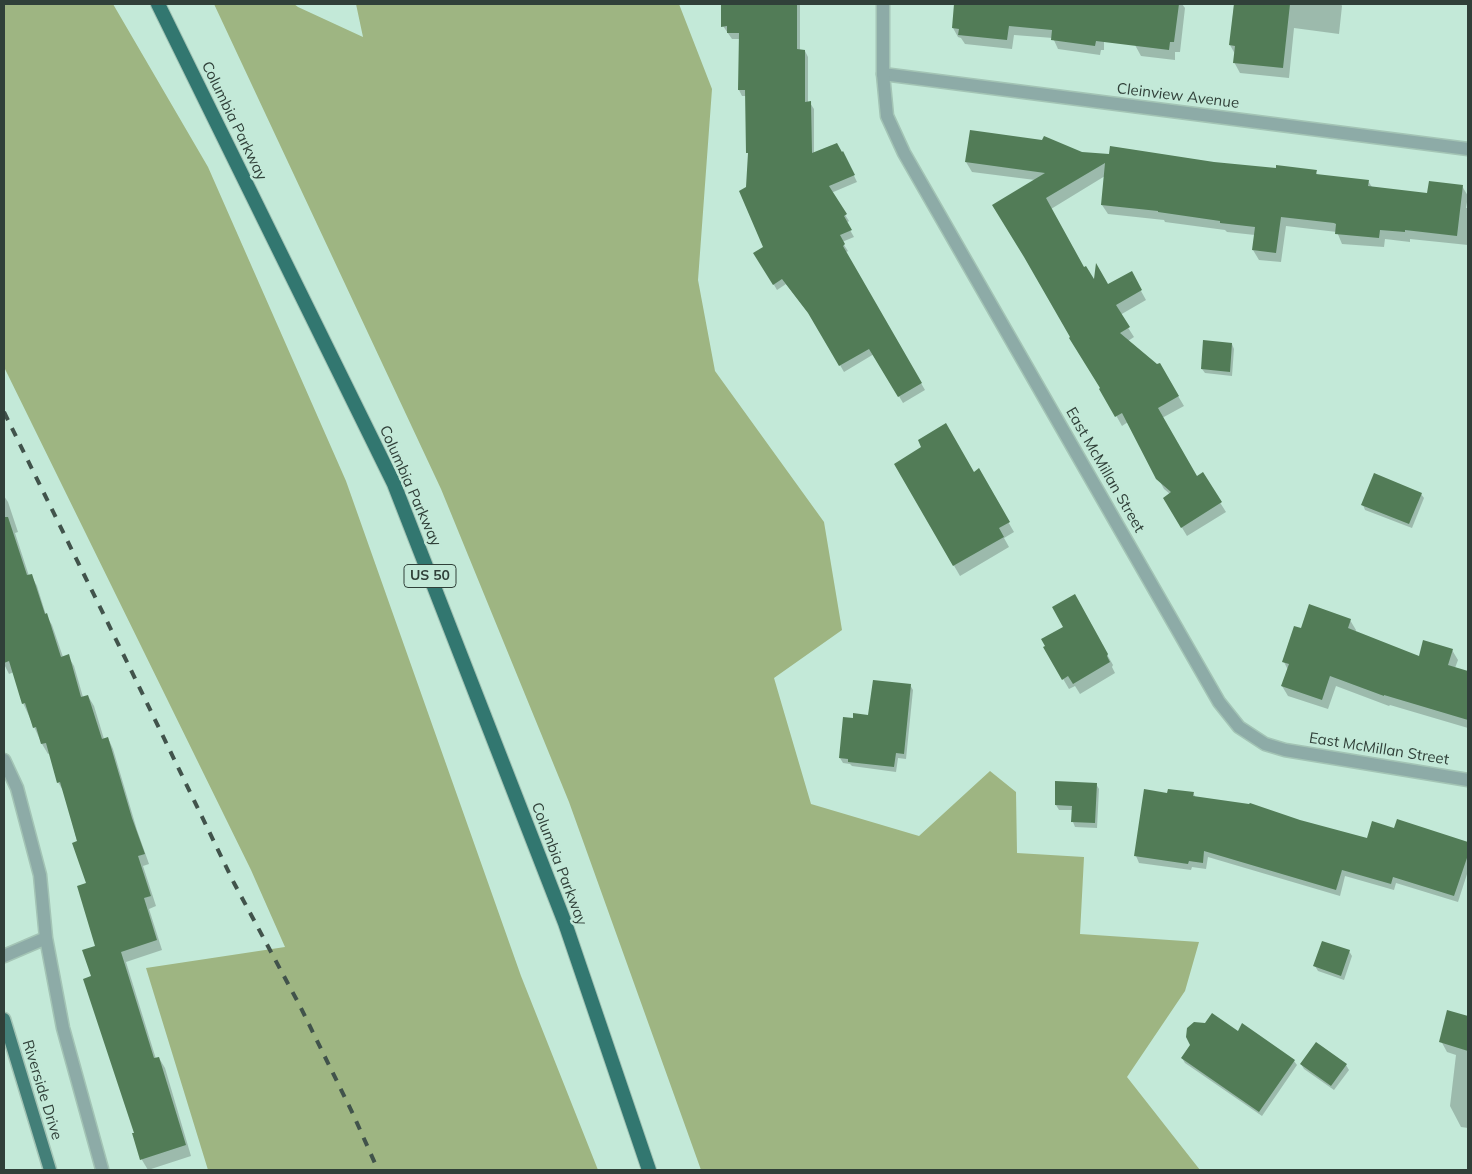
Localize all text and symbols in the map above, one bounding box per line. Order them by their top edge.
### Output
street label: Columbia Parkway [197,59,271,183]
street label: Cleinview Avenue [1116,80,1240,112]
street label: East McMillan Street [1062,404,1148,536]
street label: Columbia Parkway [375,423,445,549]
road number: US 50 [404,564,456,588]
street label: East McMillan Street [1308,729,1450,769]
street label: Columbia Parkway [527,800,591,928]
street label: Riverside Drive [18,1038,66,1142]

